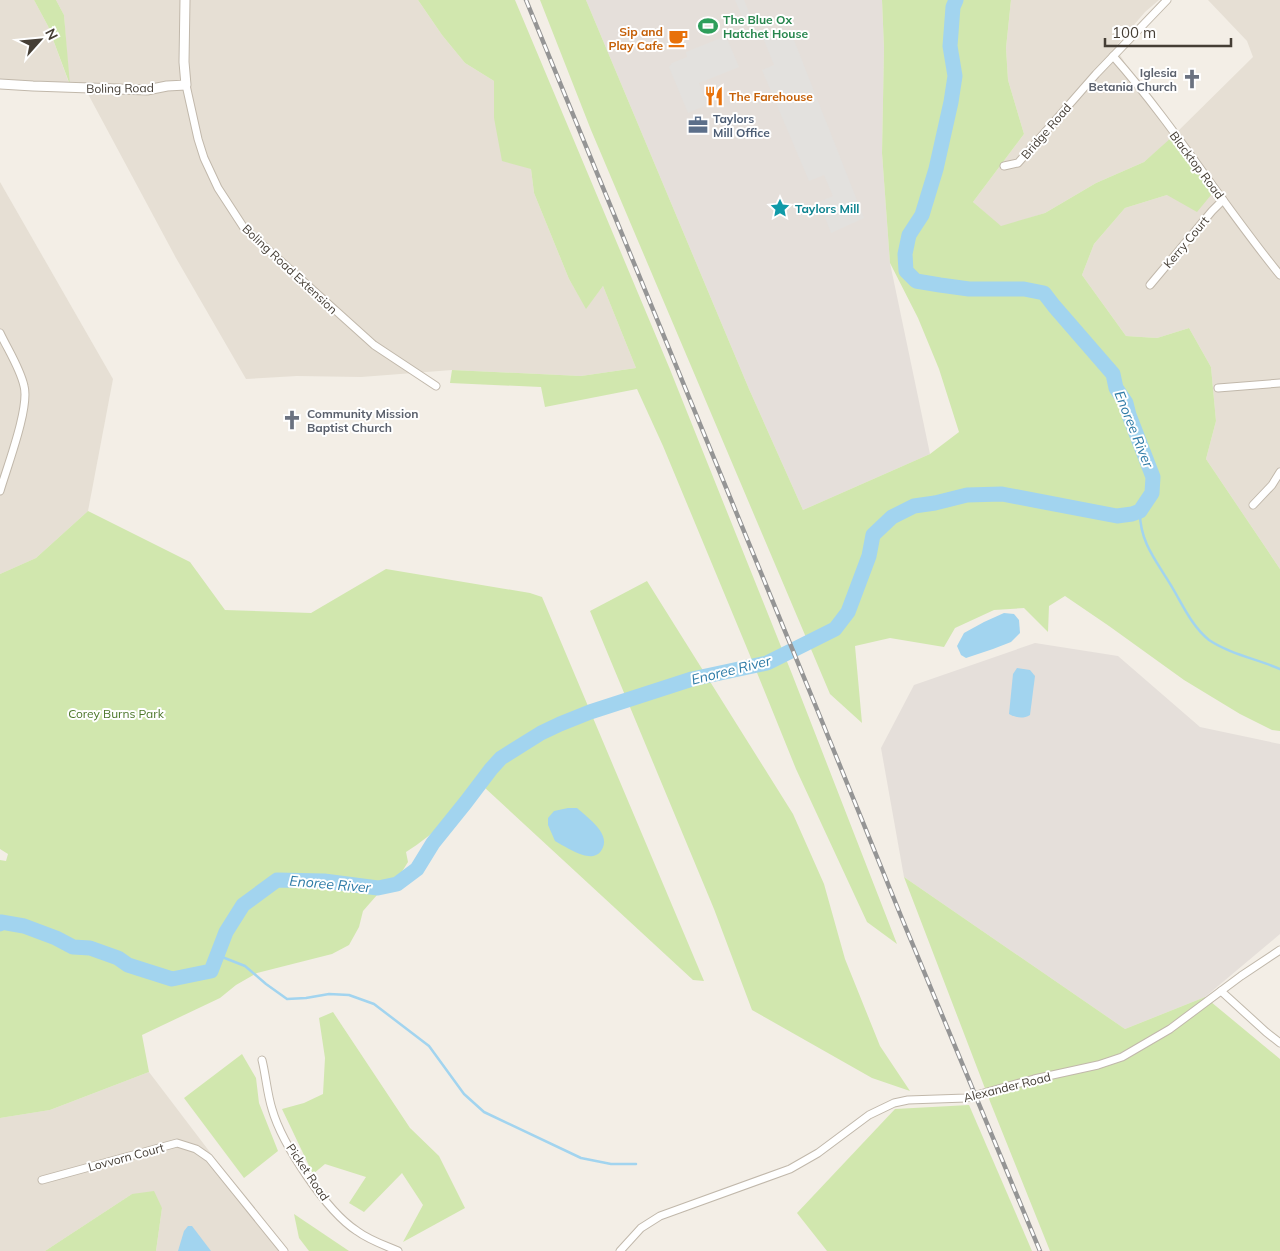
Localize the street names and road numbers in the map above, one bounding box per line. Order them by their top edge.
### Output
street label: Boling Road [86,80,154,96]
street label: Bridge Road [1018,100,1074,162]
street label: Blacktop Road [1167,128,1227,202]
street label: Kerry Court [1160,213,1212,271]
street label: Boling Road Extension [239,221,341,317]
street label: Alexander Road [962,1069,1052,1105]
street label: Lovvorn Court [86,1140,166,1174]
street label: Picket Road [283,1140,333,1204]

